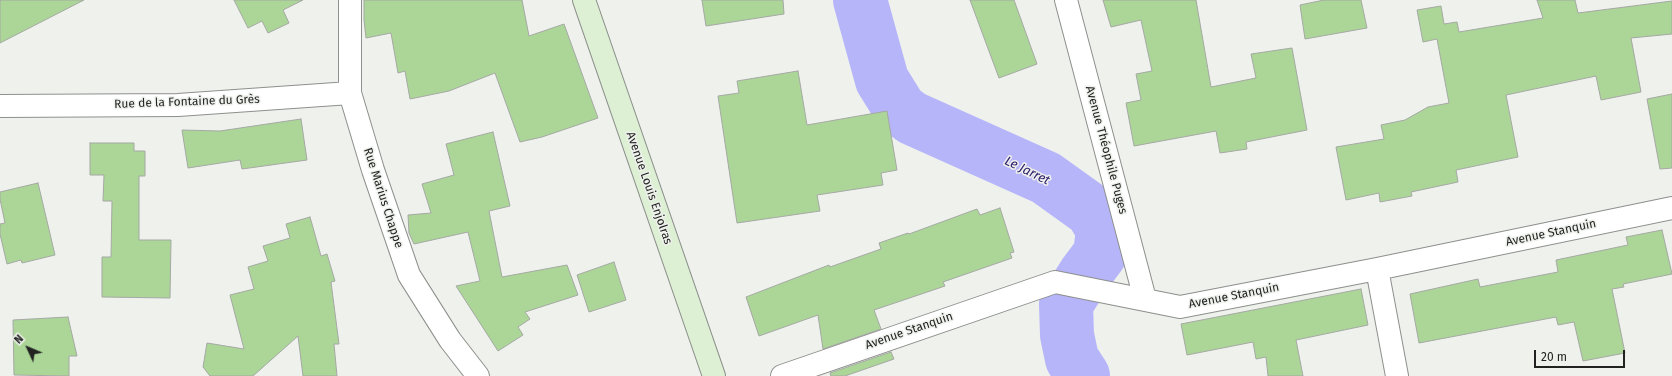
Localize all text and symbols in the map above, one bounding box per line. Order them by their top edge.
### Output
street label: Avenue Théophile Puges [1082,84,1130,216]
street label: Rue de la Fontaine du Grès [114,92,260,112]
street label: Avenue Louis Enjolras [623,130,675,246]
street label: Rue Marius Chappe [360,146,406,250]
water label: Le Jarret [1002,153,1052,189]
street label: Avenue Stanquin [1505,216,1597,250]
street label: Avenue Stanquin [1188,280,1280,312]
street label: Avenue Stanquin [863,309,955,353]
north arrow [8,328,48,368]
text: N [12,332,26,346]
scale bar [1536,342,1627,368]
text: 20 m [1541,350,1567,364]

